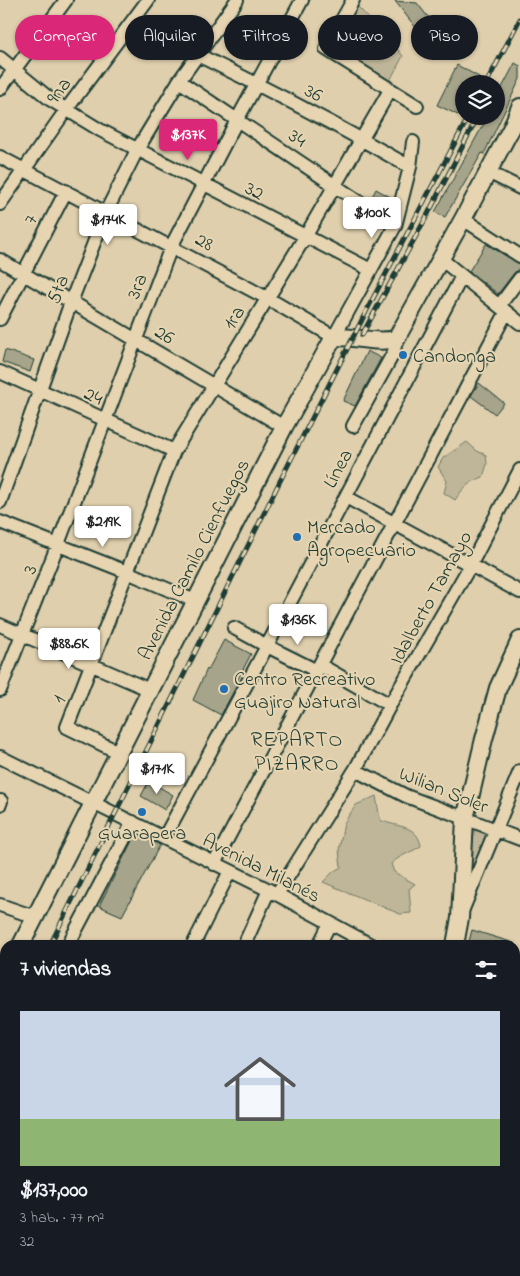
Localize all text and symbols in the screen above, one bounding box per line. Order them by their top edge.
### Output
chip: Comprar [15,15,115,60]
chip: Alquilar [125,15,214,60]
chip: Filtros [224,15,308,60]
chip: Nuevo [318,15,401,60]
chip: Piso [411,15,478,60]
street label: 9na [40,72,80,111]
map controls [455,75,505,125]
button: layers [455,75,505,125]
street label: 36 [298,77,327,111]
pin: $137K [153,119,223,161]
street label: 34 [282,122,311,156]
text: $137K [170,123,206,147]
street label: 32 [239,175,269,209]
pin: $100K [337,196,407,239]
text: $100K [354,201,390,225]
pin: $174K [73,204,143,246]
text: $174K [90,208,126,232]
street label: 7 [17,210,47,230]
street label: 28 [189,226,218,260]
street label: 3ra [120,270,156,304]
street label: 5ta [41,271,78,309]
street label: 1ra [217,301,254,336]
street label: 26 [148,319,179,354]
place label: Candonga [413,343,496,373]
marker: Candonga [397,349,409,361]
street label: 24 [79,380,107,414]
street label: Línea [317,444,362,494]
street label: Avenida Camilo Cienfuegos [132,454,260,666]
pin: $219K [68,506,138,548]
text: $219K [85,510,121,534]
place label: Mercado Agropecuario [307,514,416,567]
street label: Idalberto Tamayo [383,526,481,670]
marker: Mercado Agropecuario [291,531,303,543]
street label: 3 [16,561,46,579]
pin: $136K [263,604,333,646]
text: $136K [280,608,316,632]
pin: $88.6K [28,628,110,670]
text: $88.6K [49,632,89,656]
place label: Centro Recreativo Guajiro Natural [234,666,375,718]
marker: Centro Recreativo Guajiro Natural [218,683,230,695]
street label: 1 [46,692,75,708]
district label: REPARTO PIZARRO [251,726,343,780]
pin: $171K [122,752,192,795]
text: $171K [140,757,174,781]
street label: Wilian Soler [394,760,493,823]
marker: Guarapera [136,806,148,818]
place label: Guarapera [98,820,186,849]
street label: Avenida Milanés [197,827,325,911]
text: 7 viviendas [20,955,111,985]
icon: filters [472,956,500,984]
icon: home [215,1044,305,1134]
text: $137,000 [20,1176,88,1206]
text: 3 hab. · 77 m² [20,1206,104,1230]
text: 32 [20,1230,35,1254]

